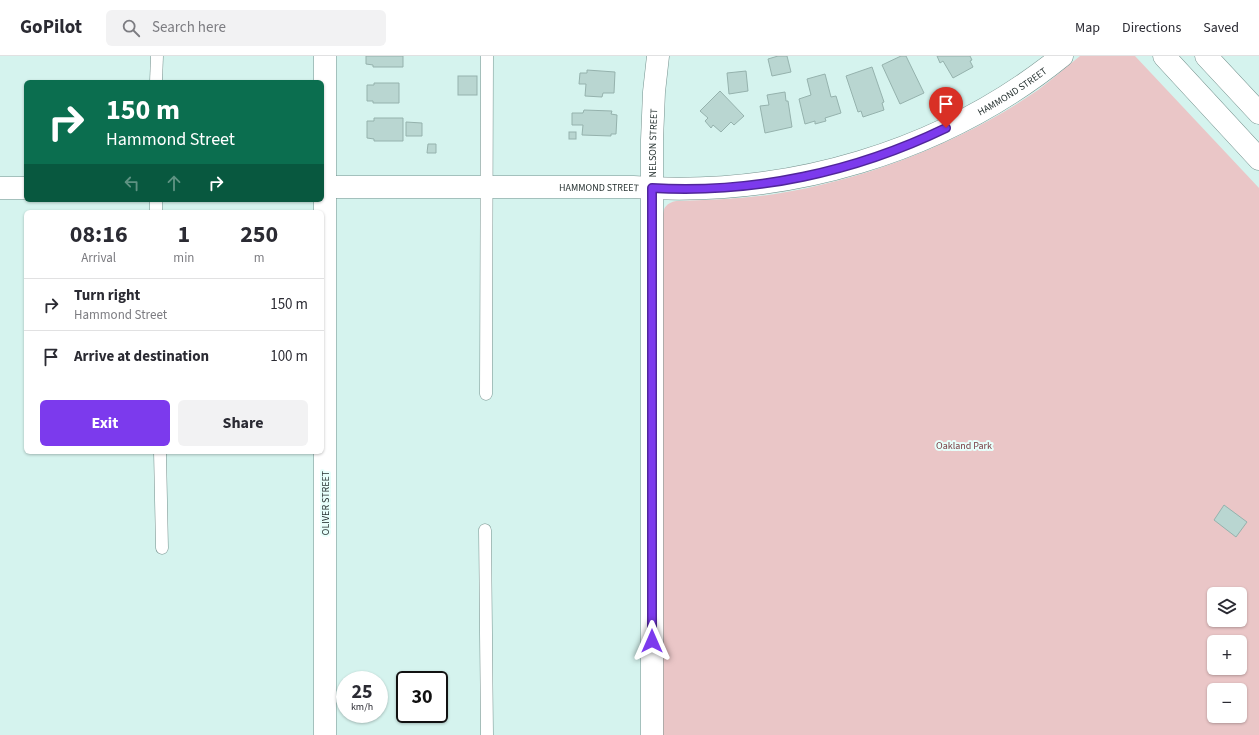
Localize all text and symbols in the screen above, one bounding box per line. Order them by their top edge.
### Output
search box [106,10,386,46]
text: GoPilot [20,14,82,41]
icon: search [120,17,142,39]
text: Search here [152,17,226,38]
text: Map [1075,18,1100,38]
text: Directions [1122,18,1181,38]
text: Saved [1203,18,1239,38]
street label: HAMMOND STREET [975,64,1051,119]
pin [929,87,963,128]
text: 150 m [106,90,180,130]
icon: arrive [935,93,957,115]
icon: right [40,96,92,148]
street label: NELSON STREET [646,108,661,178]
text: Hammond Street [106,127,235,152]
icon: left [121,172,143,194]
icon: ahead [163,172,185,194]
icon: right [205,172,227,194]
street label: HAMMOND STREET [559,181,640,195]
text: 08:16 [70,217,128,252]
text: 1 [178,217,190,252]
text: 250 [240,217,278,252]
text: Arrival [81,249,116,267]
text: min [173,249,194,267]
text: m [254,249,265,267]
text: Turn right [74,285,140,306]
icon: right [40,294,62,316]
text: 150 m [270,294,308,315]
text: Hammond Street [74,306,167,324]
icon: arrive [40,346,62,368]
text: Arrive at destination [74,346,209,367]
text: 100 m [270,346,308,367]
button: Exit [40,400,170,446]
button: Share [178,400,308,446]
park label: Oakland Park [936,439,992,453]
street label: OLIVER STREET [319,470,333,535]
map controls [1207,587,1247,723]
button: layers [1207,587,1247,627]
position arrow [631,620,673,662]
button: + [1207,635,1247,675]
speed limit sign: 30 [396,671,448,723]
text: 25 [351,678,373,706]
button: − [1207,683,1247,723]
text: km/h [351,700,373,714]

